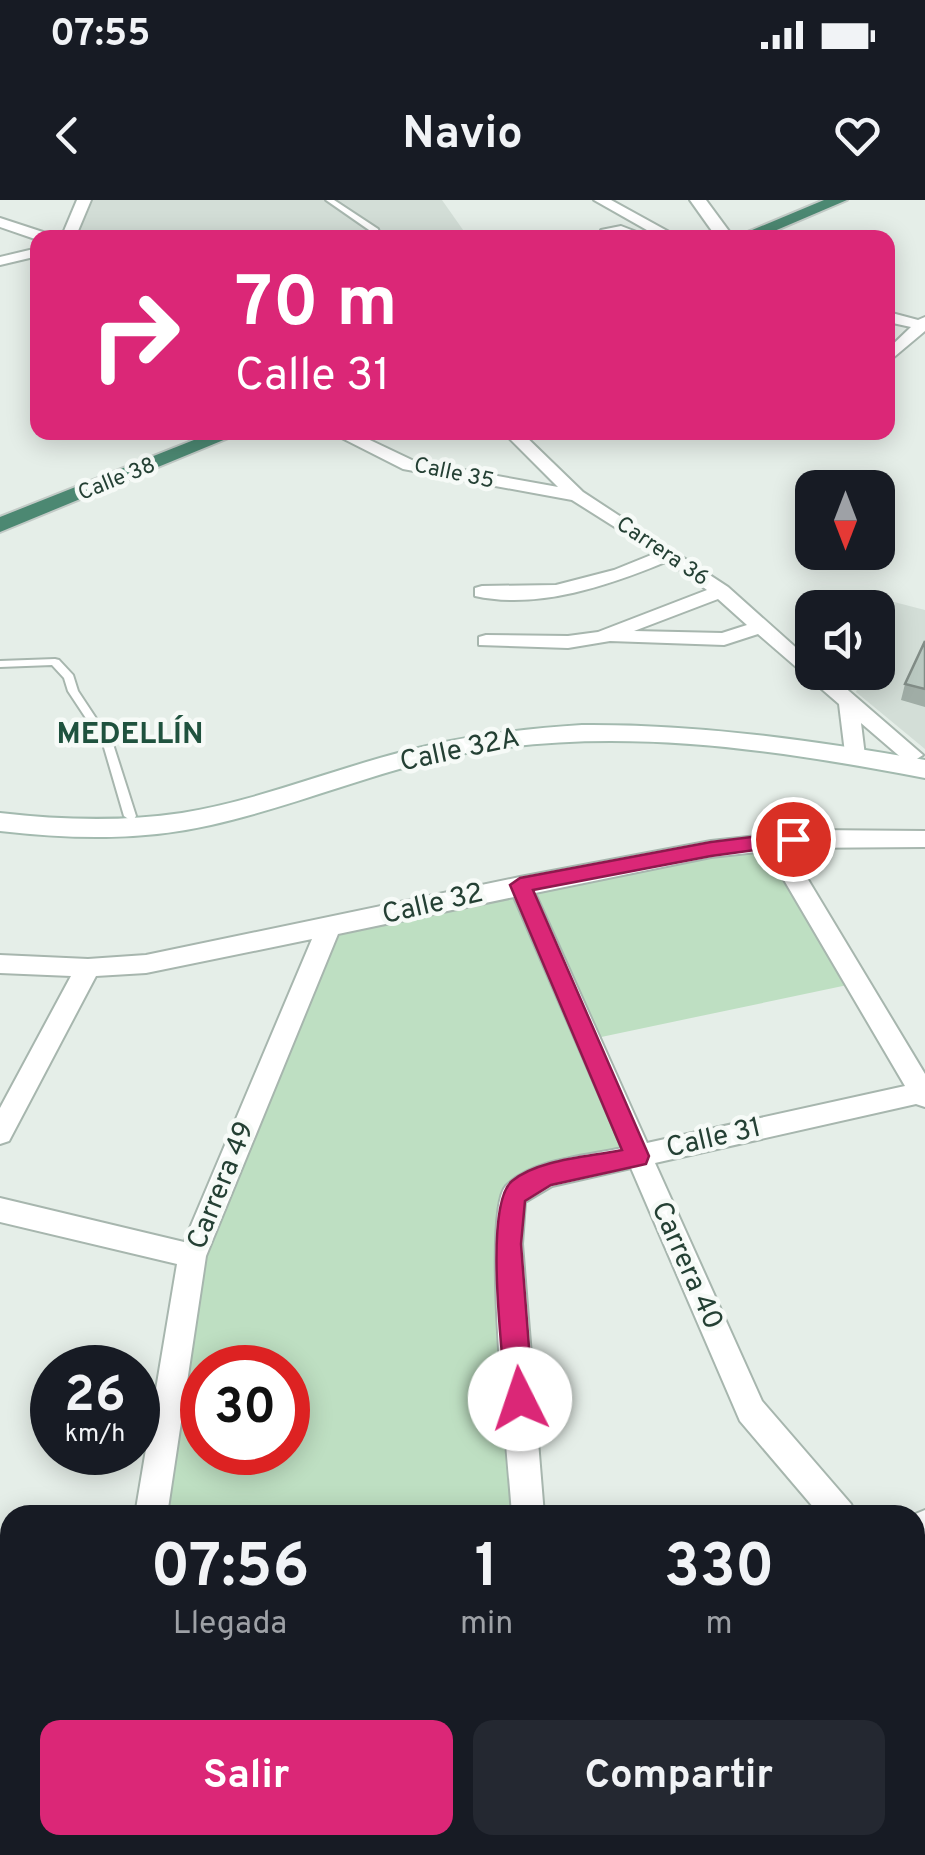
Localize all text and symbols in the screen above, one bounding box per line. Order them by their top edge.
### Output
text: 07:55 [50,11,150,60]
text: Navio [402,107,523,164]
icon: back [40,108,95,163]
icon: heart [830,108,885,163]
text: 70 m [235,262,398,351]
icon: right [70,270,200,400]
text: Calle 31 [235,349,390,406]
street label: Calle 38 [74,452,160,508]
street label: Calle 35 [411,452,497,496]
north arrow [795,470,895,570]
map controls [795,470,895,690]
street label: Carrera 36 [611,511,713,593]
button: sound [795,590,895,690]
district label: MEDELLÍN [57,715,203,754]
street label: Calle 32A [397,721,523,781]
pin [751,797,836,882]
icon: arrive [766,812,821,867]
street label: Calle 32 [379,876,487,934]
street label: Calle 31 [663,1111,765,1167]
street label: Carrera 49 [180,1117,264,1255]
street label: Carrera 40 [642,1196,730,1336]
speed limit sign: 30 [180,1345,310,1475]
position arrow [468,1347,572,1451]
text: 26 [64,1366,126,1429]
text: km/h [65,1419,125,1451]
text: 07:56 [151,1532,309,1608]
text: 1 [475,1532,499,1608]
text: 330 [664,1532,774,1608]
text: Llegada [173,1605,287,1645]
text: min [460,1605,513,1645]
text: m [706,1605,733,1645]
button: Salir [40,1720,453,1835]
button: Compartir [473,1720,885,1835]

